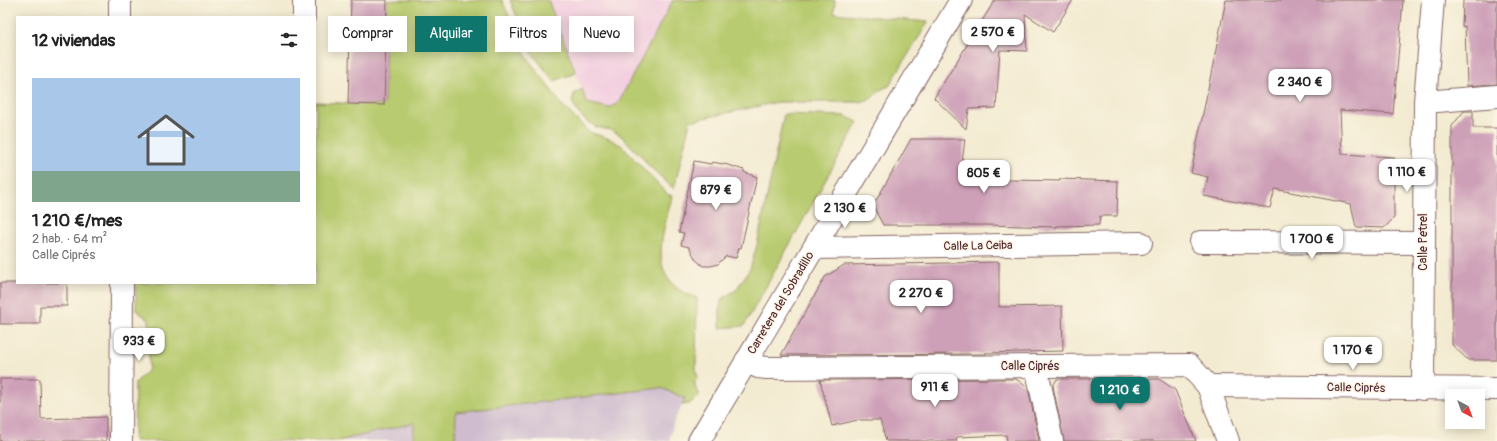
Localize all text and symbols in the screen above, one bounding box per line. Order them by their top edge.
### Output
chip: Comprar [328,16,407,52]
chip: Alquilar [415,16,487,52]
chip: Filtros [495,16,561,52]
chip: Nuevo [569,16,634,52]
pin: 2 570 € [956,19,1030,53]
text: 2 570 € [971,24,1015,40]
icon: filters [278,29,300,51]
text: 12 viviendas [32,30,115,51]
pin: 2 340 € [1263,69,1337,103]
text: 2 340 € [1277,74,1323,90]
icon: home [130,104,202,176]
pin: 1 110 € [1370,159,1444,193]
pin: 805 € [956,160,1012,194]
text: 1 110 € [1388,164,1426,180]
text: 805 € [967,165,1001,181]
pin: 879 € [688,177,744,211]
text: 879 € [700,182,732,198]
pin: 2 130 € [808,195,882,229]
text: 2 130 € [824,200,866,216]
text: 1 210 €/mes [32,210,122,231]
street label: Calle Petrel [1416,213,1431,271]
pin: 1 700 € [1275,226,1349,260]
text: 2 hab. · 64 m² [32,231,107,247]
text: 1 700 € [1290,231,1334,247]
street label: Calle La Ceiba [943,238,1013,254]
text: Calle Ciprés [32,247,95,263]
street label: Carretera del Sobradillo [744,248,818,357]
pin: 2 270 € [884,280,958,314]
text: 2 270 € [899,285,943,301]
pin: 933 € [111,328,167,362]
text: 933 € [123,333,155,349]
pin: 1 170 € [1316,337,1390,371]
text: 1 170 € [1333,342,1373,358]
street label: Calle Ciprés [1001,359,1060,374]
pin: 911 € [907,374,963,408]
pin: 1 210 € [1083,377,1157,411]
text: 911 € [921,379,949,395]
street label: Calle Ciprés [1327,380,1386,396]
text: 1 210 € [1100,382,1140,398]
north arrow [1445,389,1485,429]
map controls [1445,389,1485,429]

